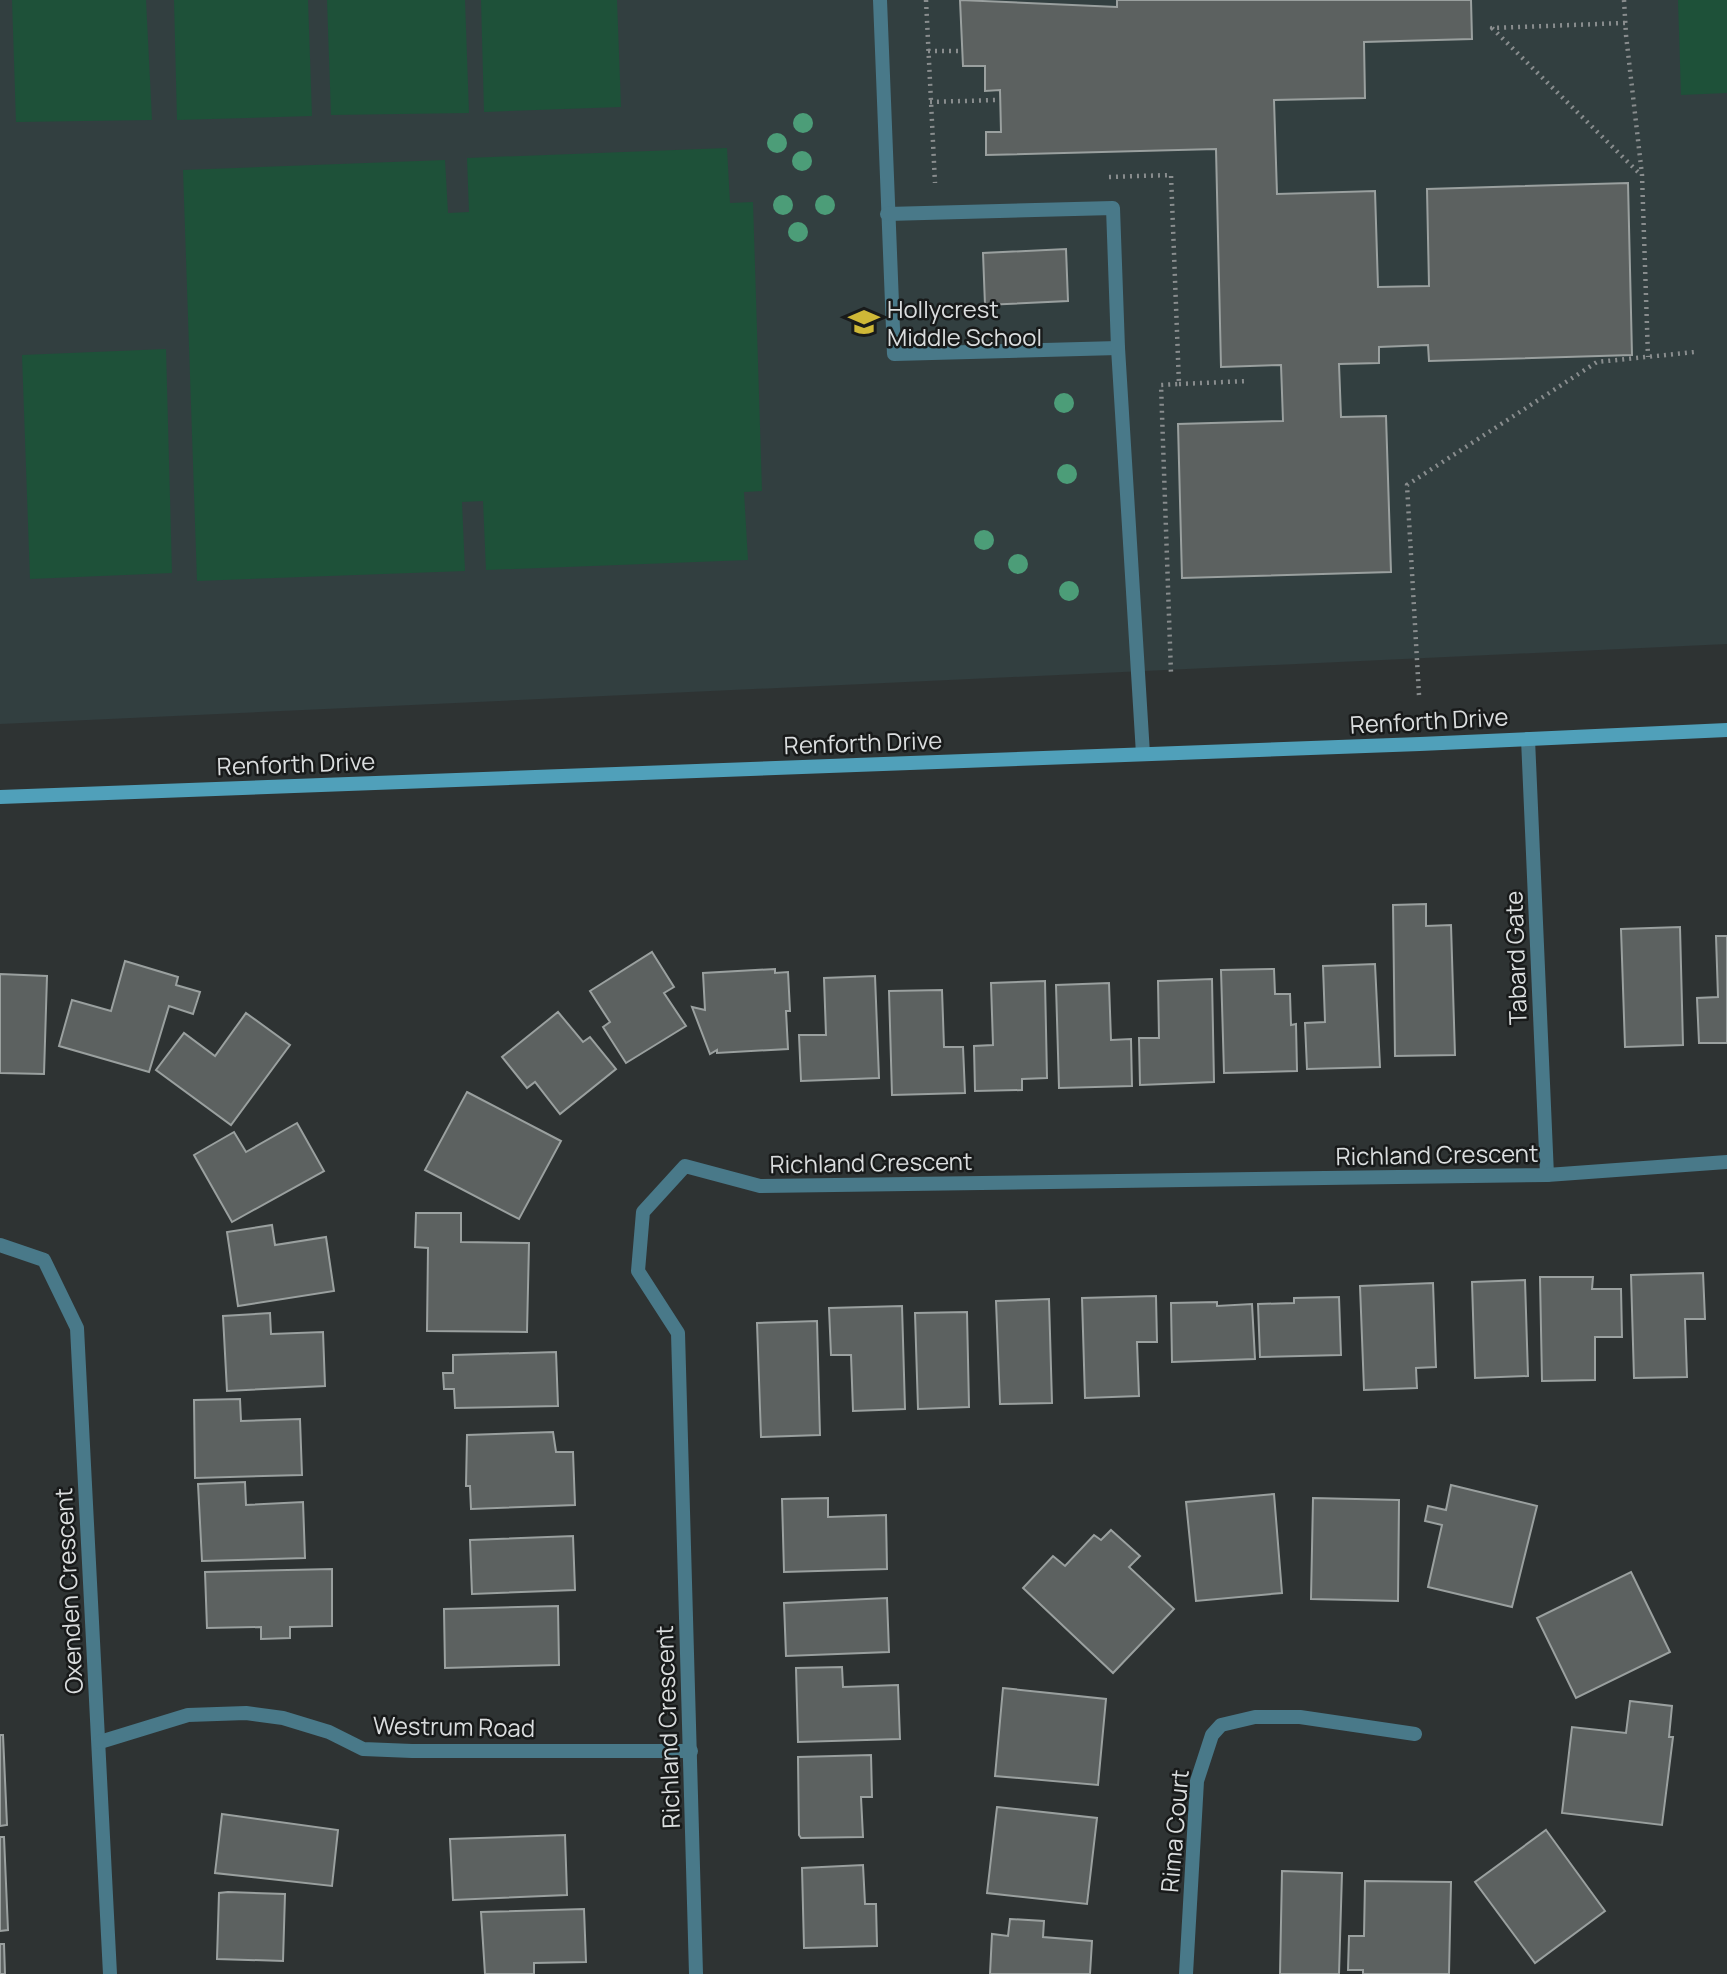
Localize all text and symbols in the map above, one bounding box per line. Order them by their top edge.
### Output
place label: Hollycrest Middle School [887,292,1042,353]
school or university icon: Hollycrest Middle School [847,305,881,339]
street label: Renforth Drive [1349,699,1509,741]
street label: Renforth Drive [783,723,943,761]
street label: Renforth Drive [216,744,376,782]
street label: Tabard Gate [1496,890,1534,1026]
street label: Richland Crescent [1335,1136,1539,1172]
street label: Richland Crescent [769,1144,973,1180]
street label: Oxenden Crescent [46,1487,90,1695]
street label: Richland Crescent [647,1625,687,1829]
street label: Westrum Road [373,1708,535,1744]
street label: Rima Court [1152,1768,1196,1894]

